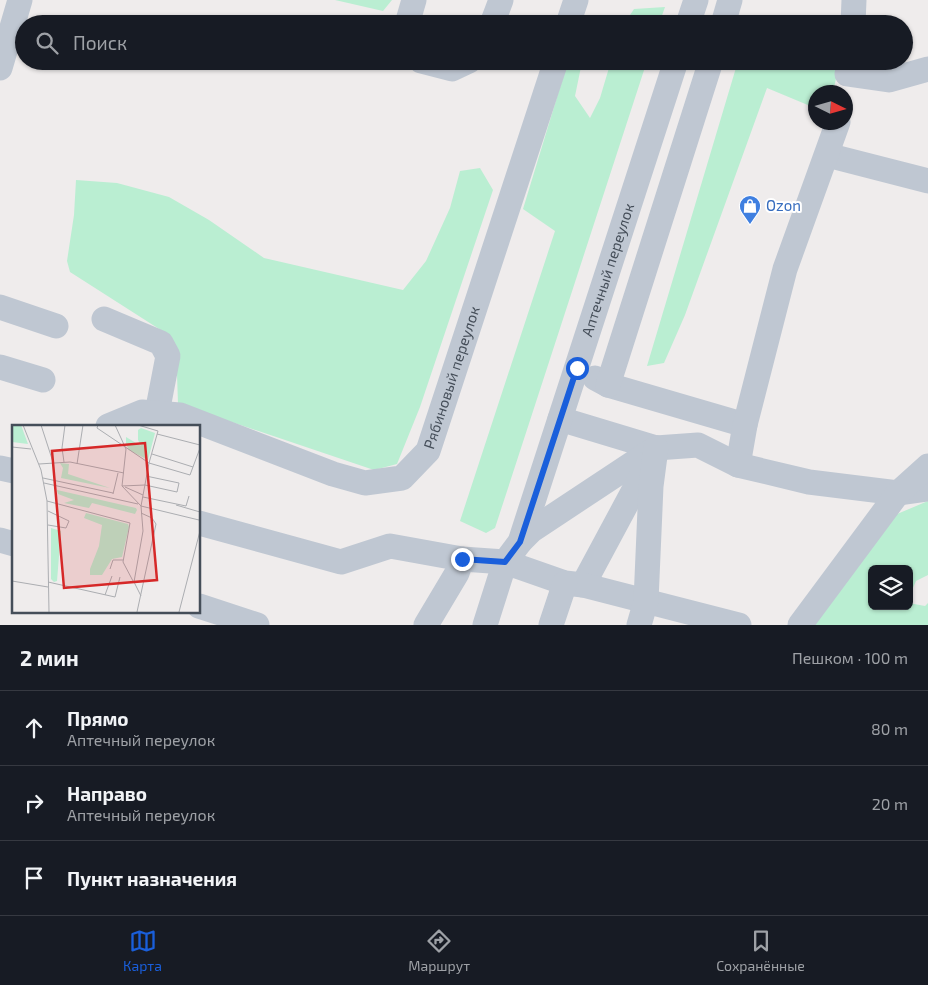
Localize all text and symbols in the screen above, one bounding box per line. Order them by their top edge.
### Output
search box [15,15,913,70]
icon: search [33,29,61,57]
text: Поиск [73,31,127,54]
north arrow [808,85,853,130]
shop icon: Ozon [738,194,762,225]
place label: Ozon [766,196,801,214]
street label: Аптечный переулок [577,201,637,339]
street label: Рябиновый переулок [419,304,483,451]
route start [566,357,589,380]
inset map [12,425,200,612]
route end [451,548,474,571]
map controls [868,565,913,610]
button: layers [868,565,913,610]
text: 2 мин [20,645,79,670]
text: Пешком · 100 m [792,648,908,667]
text: Прямо [67,707,129,730]
icon: ahead [20,714,48,742]
text: 80 m [871,719,908,738]
text: Аптечный переулок [67,730,215,749]
text: Направо [67,782,147,805]
icon: right [20,789,48,817]
text: 20 m [872,794,908,813]
text: Аптечный переулок [67,805,215,824]
icon: arrive [20,864,48,892]
text: Пункт назначения [67,867,237,890]
tab: Карта [123,927,162,974]
tab: Маршрут [408,927,470,974]
tab: Сохранённые [716,927,805,974]

